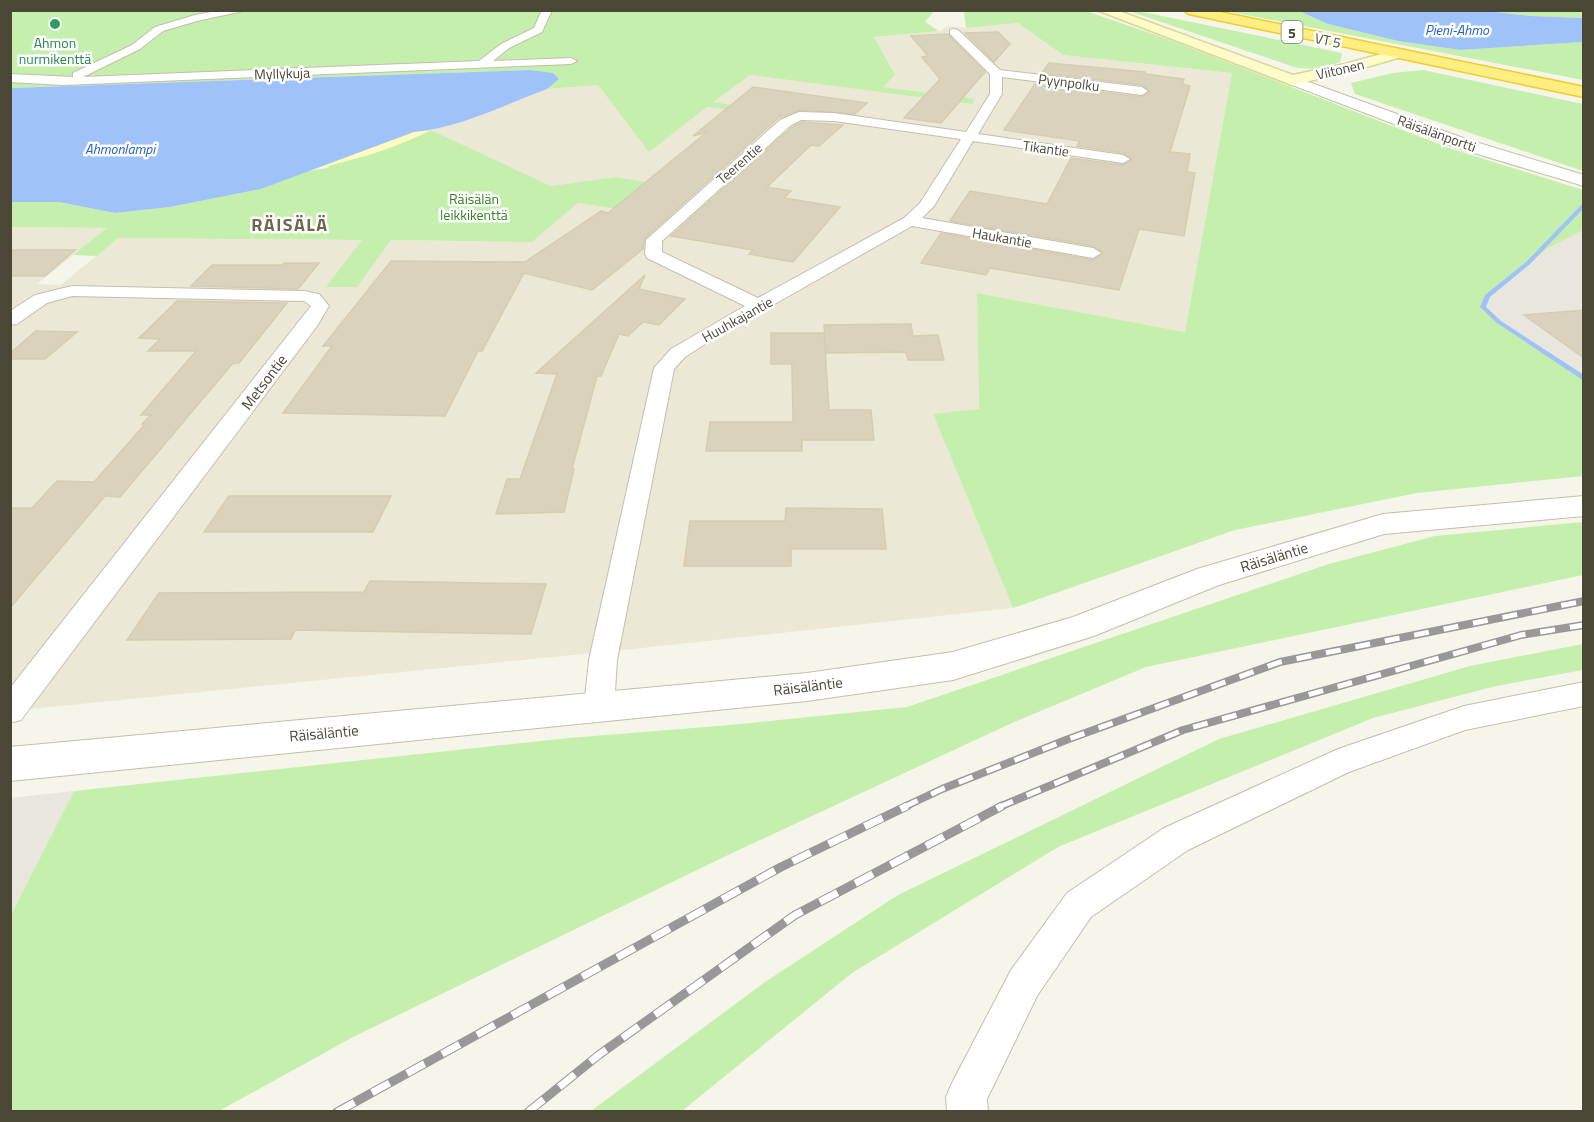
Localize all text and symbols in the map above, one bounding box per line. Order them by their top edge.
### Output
marker: Ahmon nurmikenttä [48,17,62,31]
water label: Pieni-Ahmo [1425,19,1490,40]
road number: 5 [1282,21,1302,43]
street label: VT 5 [1313,27,1343,53]
place label: Ahmon nurmikenttä [19,32,91,69]
street label: Viitonen [1314,53,1366,85]
street label: Myllykuja [254,62,310,84]
street label: Pyynpolku [1037,68,1101,96]
street label: Räisälänportti [1395,109,1479,157]
street label: Tikantie [1021,134,1071,162]
street label: Teerentie [712,137,766,189]
water label: Ahmonlampi [85,138,157,159]
park label: Räisälän leikkikenttä [440,188,508,225]
district label: RÄISÄLÄ [251,211,329,238]
street label: Haukantie [971,221,1033,253]
street label: Huuhkajantie [698,291,776,347]
street label: Metsontie [235,349,293,415]
street label: Räisäläntie [1237,536,1311,578]
street label: Räisäläntie [772,670,844,702]
street label: Räisäläntie [288,719,360,747]

